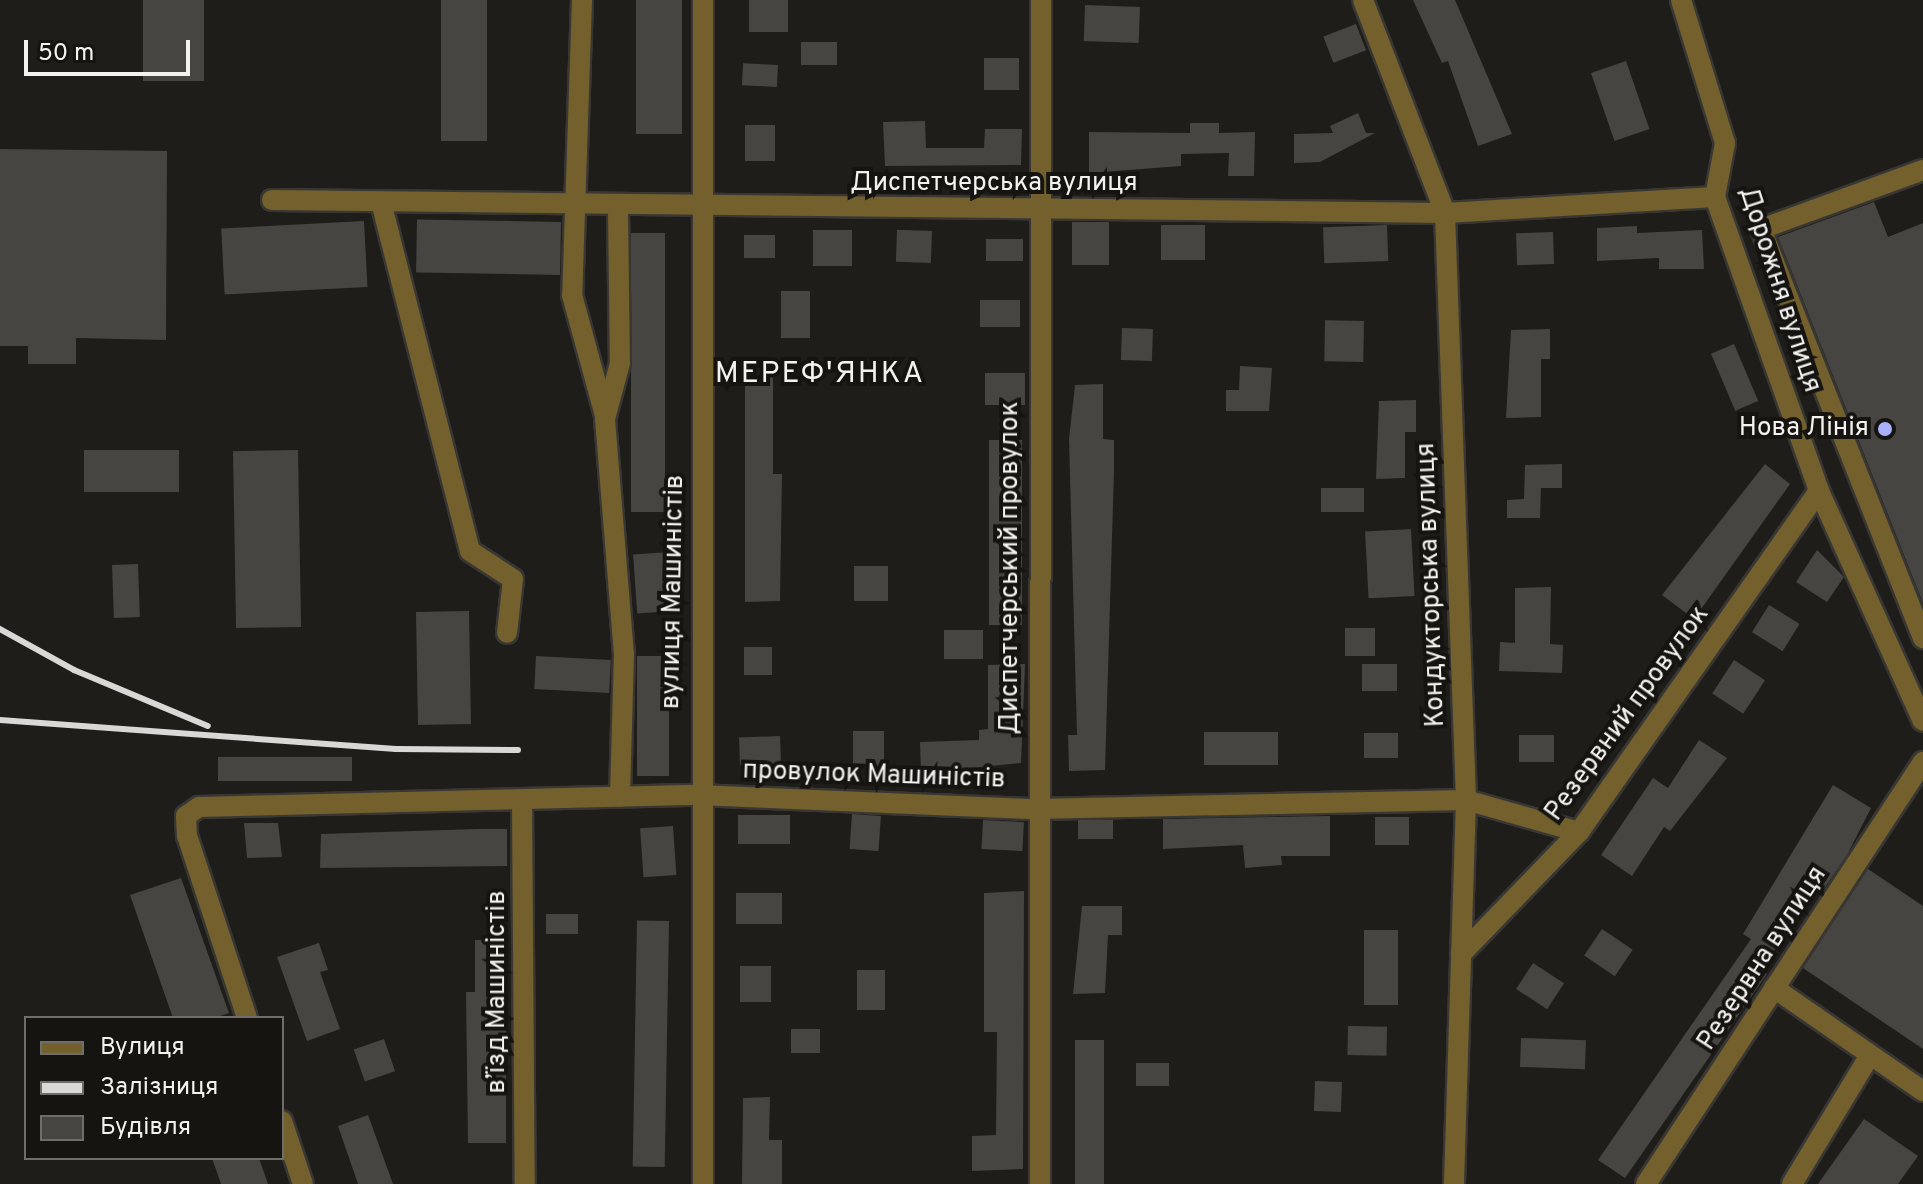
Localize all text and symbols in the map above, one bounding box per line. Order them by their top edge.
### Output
scale bar [28,24,194,74]
text: 50 m [38,39,94,69]
street label: Диспетчерська вулиця [850,168,1138,200]
street label: Дорожня вулиця [1731,183,1827,397]
district label: МЕРЕФ'ЯНКА [715,357,925,393]
street label: Диспетчерський провулок [995,401,1027,735]
place label: Нова Лінія [1739,413,1869,445]
marker: Нова Лінія [1876,420,1894,438]
street label: Кондукторська вулиця [1411,442,1453,728]
street label: вулиця Машиністів [656,474,692,710]
street label: Резервний провулок [1539,600,1717,828]
street label: провулок Машиністів [742,756,1006,796]
street label: Резервна вулиця [1692,861,1834,1057]
street label: в’їзд Машиністів [482,890,514,1094]
legend [24,1016,284,1160]
text: Вулиця [100,1033,184,1063]
text: Залізниця [100,1073,218,1103]
text: Будівля [100,1113,191,1143]

